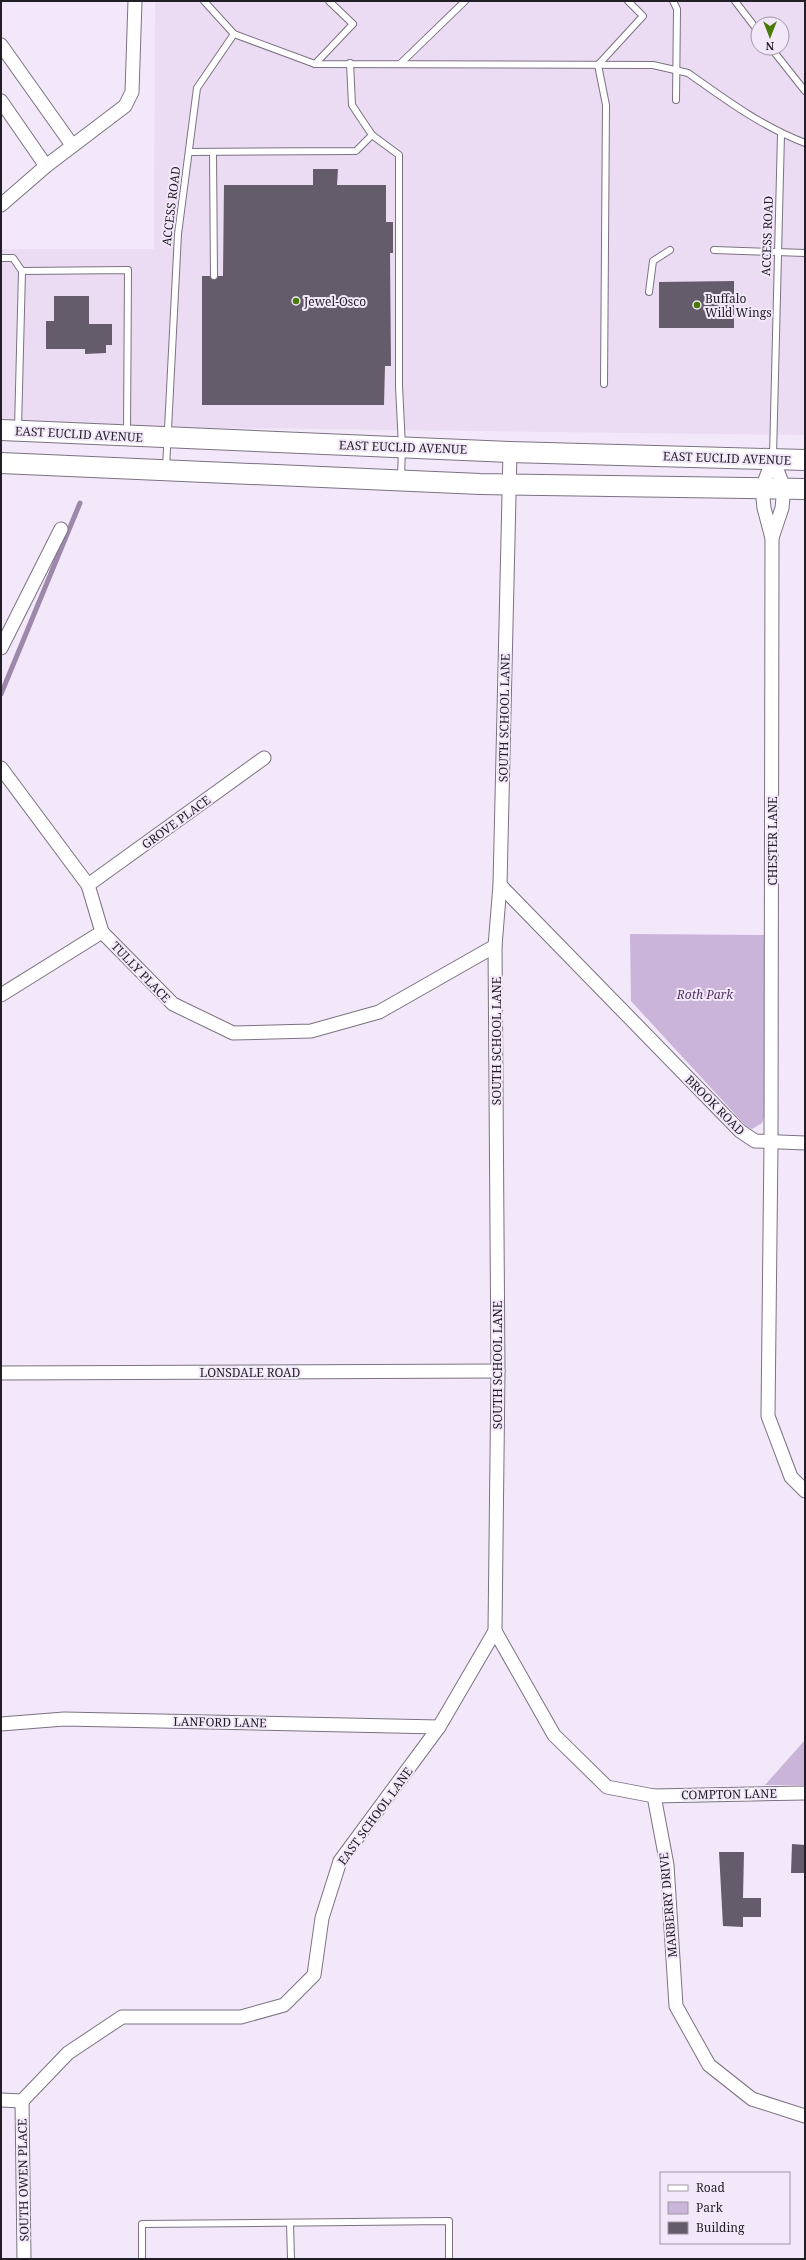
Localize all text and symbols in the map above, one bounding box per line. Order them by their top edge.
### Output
north arrow [750,16,790,56]
text: N [765,39,774,54]
street label: ACCESS ROAD [158,165,184,247]
street label: ACCESS ROAD [757,195,777,276]
place label: Buffalo Wild Wings [705,290,772,321]
place label: Jewel-Osco [303,293,366,310]
marker: Jewel-Osco [291,296,301,306]
marker: Buffalo Wild Wings [692,300,702,310]
street label: EAST EUCLID AVENUE [15,422,143,446]
street label: EAST EUCLID AVENUE [339,436,467,458]
street label: EAST EUCLID AVENUE [663,447,791,469]
street label: SOUTH SCHOOL LANE [494,654,514,782]
street label: GROVE PLACE [138,791,214,853]
street label: CHESTER LANE [764,796,781,886]
street label: TULLY PLACE [108,938,174,1006]
street label: SOUTH SCHOOL LANE [488,977,505,1105]
park label: Roth Park [676,986,734,1003]
street label: BROOK ROAD [681,1071,749,1139]
street label: SOUTH SCHOOL LANE [489,1301,506,1429]
street label: LONSDALE ROAD [200,1364,301,1381]
street label: LANFORD LANE [173,1713,267,1731]
street label: EAST SCHOOL LANE [334,1764,416,1868]
street label: COMPTON LANE [681,1785,777,1803]
street label: MARBERRY DRIVE [655,1852,681,1958]
street label: SOUTH OWEN PLACE [13,2118,33,2242]
legend [660,2172,790,2244]
text: Road [696,2179,726,2196]
text: Park [696,2199,724,2216]
text: Building [696,2219,745,2236]

